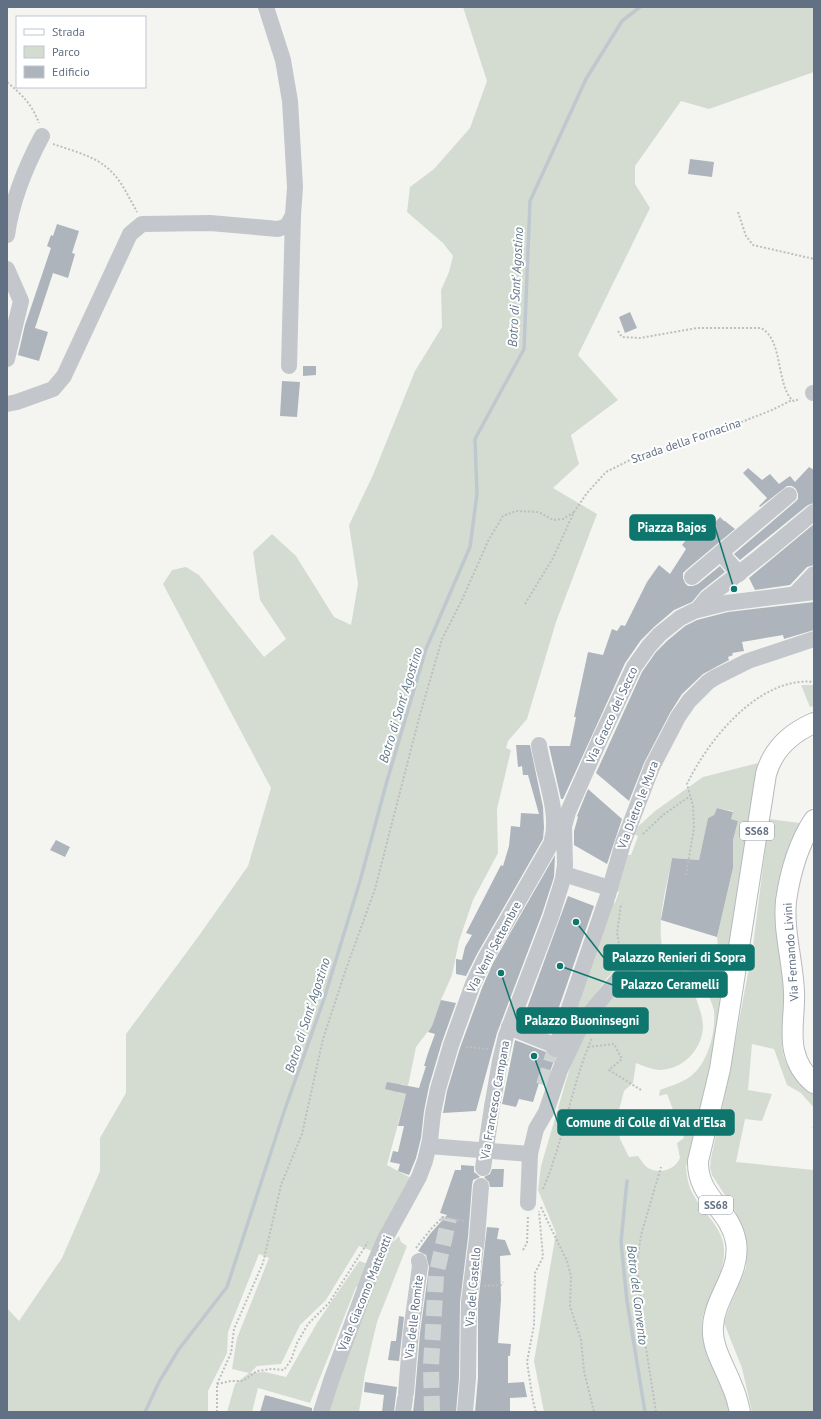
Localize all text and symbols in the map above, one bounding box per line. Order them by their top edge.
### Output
legend [16,16,146,88]
text: Strada [52,24,85,39]
text: Parco [52,44,80,59]
text: Edificio [52,64,90,79]
water label: Botro di Sant' Agostino [504,226,527,347]
street label: Strada della Fornacina [629,415,743,466]
callout: Piazza Bajos [630,515,715,540]
text: Piazza Bajos [637,519,707,536]
water label: Botro di Sant' Agostino [375,645,426,765]
street label: Via Gracco del Secco [582,664,640,766]
street label: Via Dietro le Mura [614,759,661,852]
road number: SS68 [740,822,774,840]
street label: Via Venti Settembre [463,899,524,996]
street label: Via Fernando Livini [780,902,802,1003]
callout: Palazzo Renieri di Sopra [604,945,754,970]
text: Palazzo Renieri di Sopra [612,949,746,966]
water label: Botro di Sant' Agostino [281,955,334,1075]
callout: Palazzo Ceramelli [613,972,727,997]
text: Palazzo Ceramelli [621,976,719,993]
callout: Palazzo Buoninsegni [517,1008,648,1033]
text: Palazzo Buoninsegni [525,1012,639,1029]
street label: Via Francesco Campana [476,1039,512,1161]
callout: Comune di Colle di Val d'Elsa [558,1110,734,1135]
text: Comune di Colle di Val d'Elsa [566,1114,726,1131]
road number: SS68 [699,1196,733,1214]
street label: Viale Giacomo Matteotti [334,1233,395,1354]
water label: Botro del Convento [623,1244,652,1346]
street label: Via del Castello [461,1247,483,1328]
street label: Via delle Romite [401,1274,426,1361]

